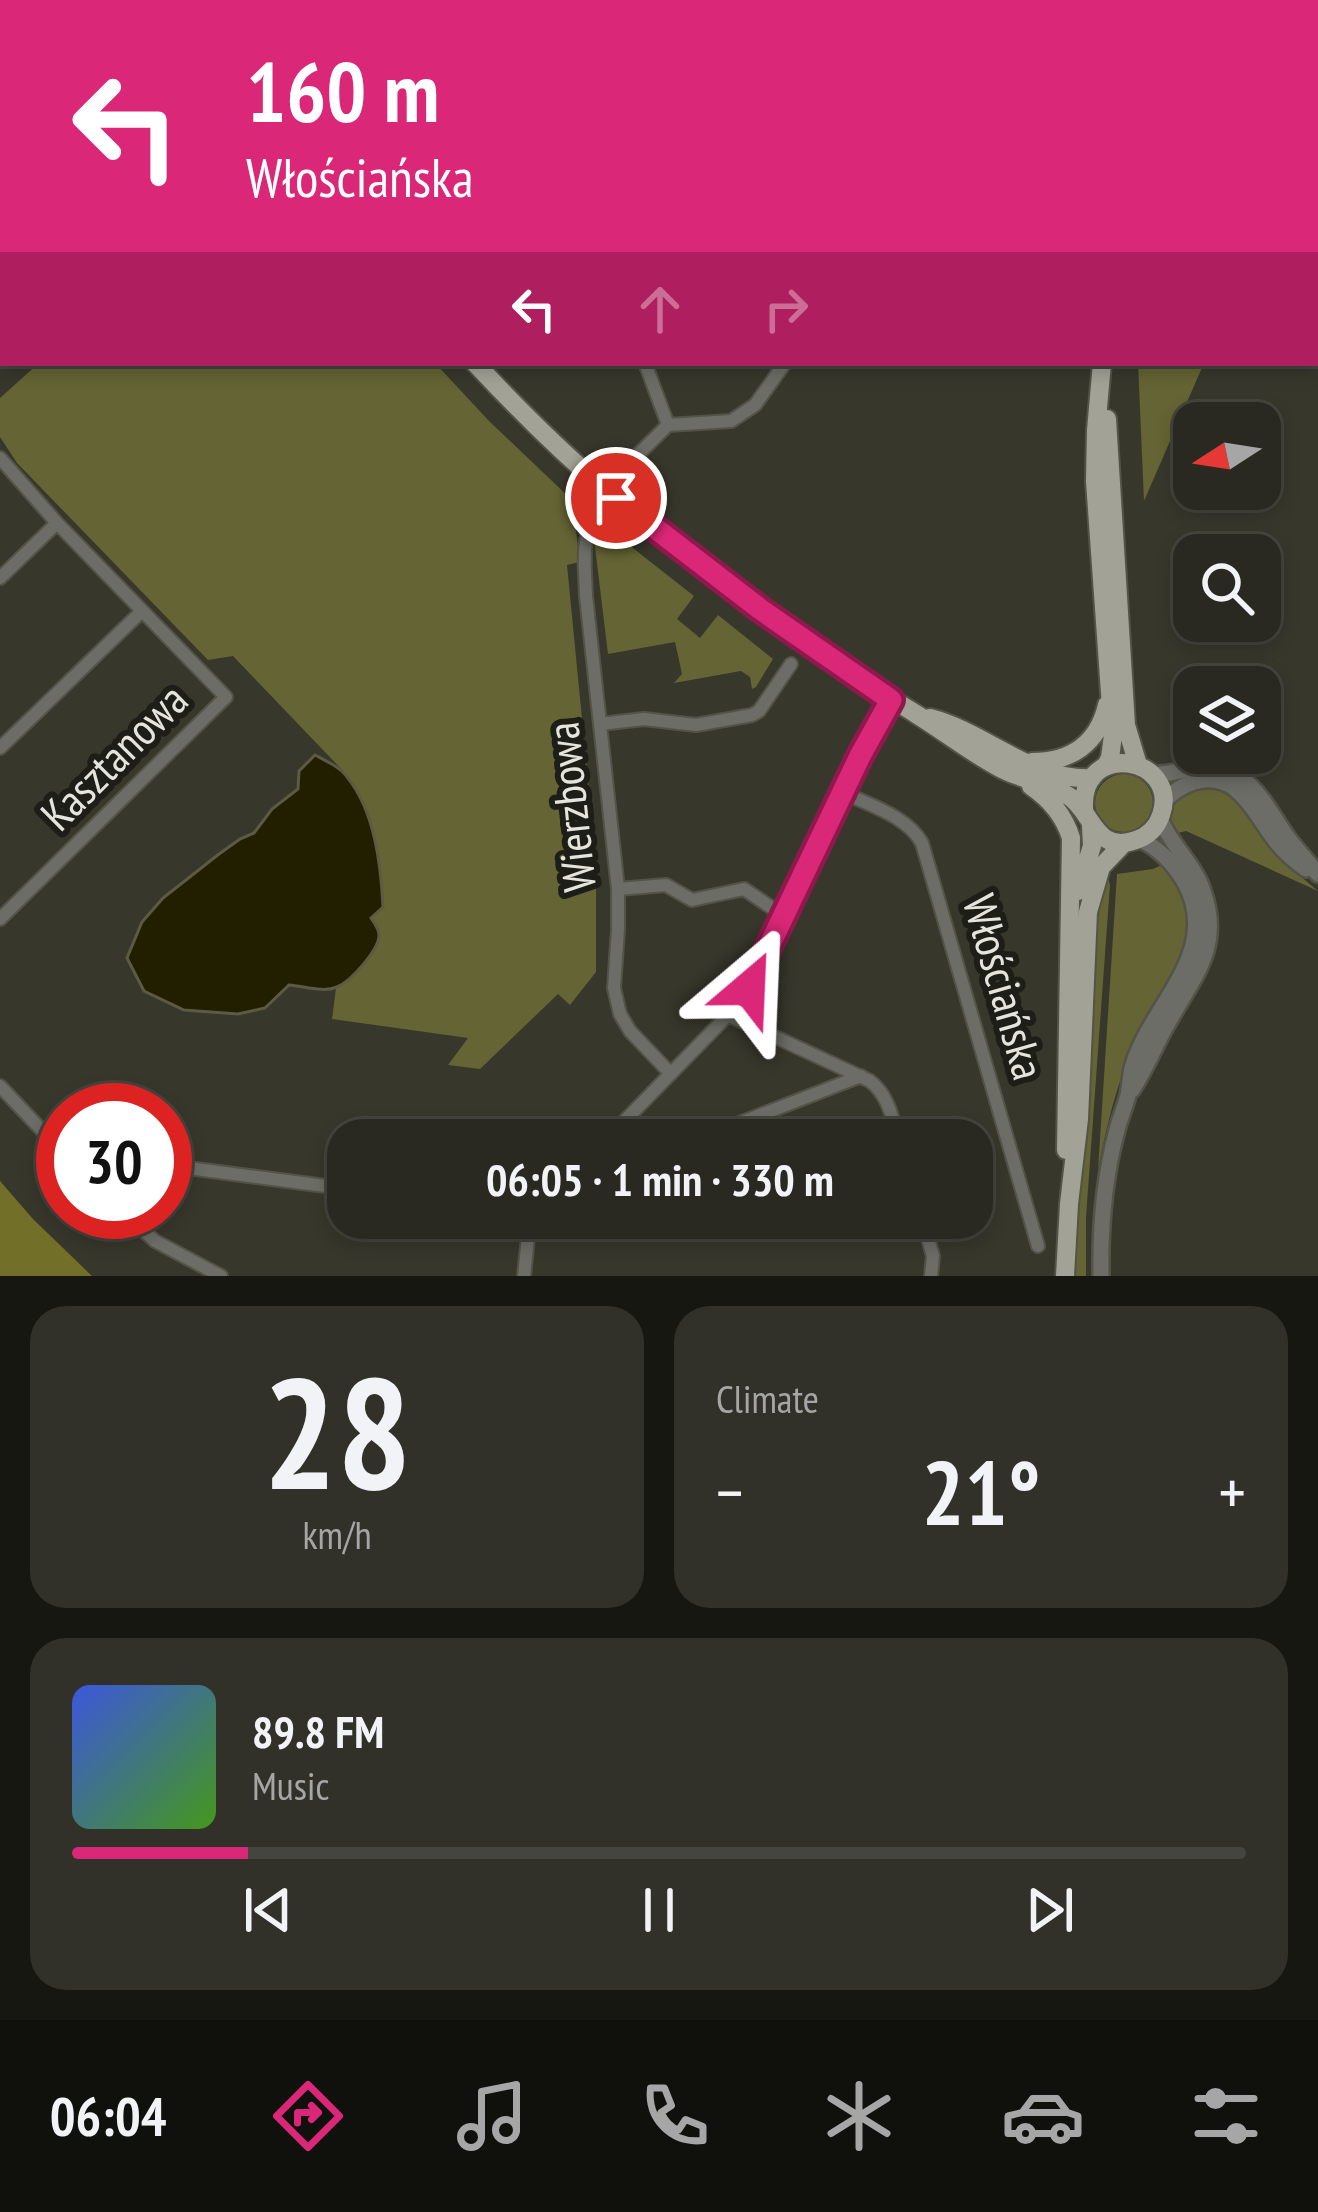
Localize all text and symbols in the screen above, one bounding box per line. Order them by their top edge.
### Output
text: 160 m [246,36,439,145]
icon: left [48,48,204,204]
text: Włościańska [246,142,474,212]
icon: left [501,276,567,342]
icon: ahead [627,276,693,342]
icon: right [753,276,819,342]
north arrow [1173,402,1281,510]
map controls [1173,402,1281,774]
pin [565,447,667,549]
icon: arrive [583,465,649,531]
button: search [1173,534,1281,642]
button: layers [1173,666,1281,774]
street label: Kasztanowa [28,671,199,842]
street label: Wierzbowa [532,719,608,895]
street label: Włościańska [951,888,1059,1086]
position arrow [686,925,812,1051]
speed limit sign: 30 [36,1083,192,1239]
text: 06:05 · 1 min · 330 m [486,1150,834,1208]
text: 28 [262,1330,412,1532]
text: Climate [716,1373,819,1424]
text: 21° [922,1433,1040,1550]
text: − [716,1449,743,1534]
text: + [1219,1449,1246,1534]
text: km/h [302,1509,372,1560]
text: 89.8 FM [252,1702,384,1760]
text: Music [252,1760,329,1811]
icon: previous [235,1877,301,1943]
icon: pause [626,1877,692,1943]
icon: next [1017,1877,1083,1943]
icon: directions [266,2074,350,2158]
icon: music [450,2074,534,2158]
icon: phone [633,2074,717,2158]
icon: climate [817,2074,901,2158]
icon: car [1001,2074,1085,2158]
icon: filters [1184,2074,1268,2158]
text: 06:04 [50,2081,167,2151]

